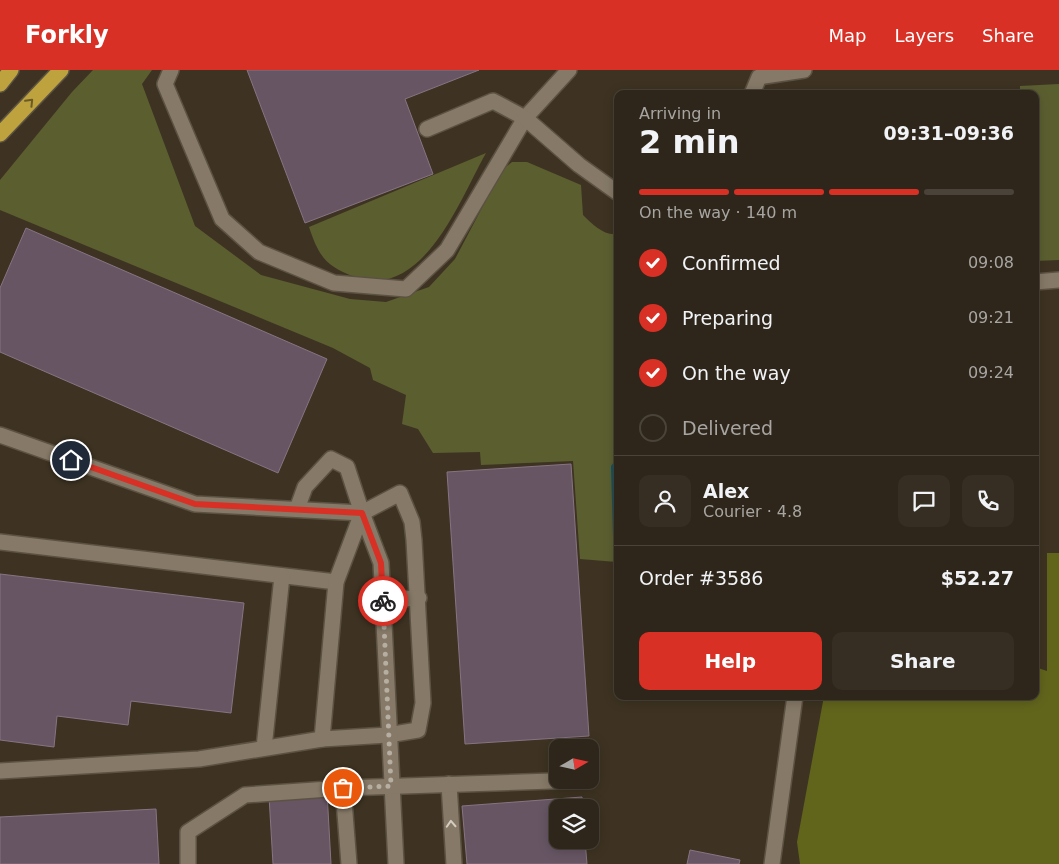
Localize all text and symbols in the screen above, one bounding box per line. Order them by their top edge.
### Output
text: Forkly [25,21,109,49]
text: Map [828,25,866,46]
text: Layers [894,25,954,46]
text: Share [982,25,1034,46]
one-way arrow [24,99,33,108]
text: Arriving in [639,104,721,123]
text: 09:31–09:36 [884,122,1014,144]
text: 2 min [639,123,740,161]
text: On the way · 140 m [639,203,797,222]
icon: check [639,249,667,277]
text: Confirmed [682,252,781,274]
text: 09:08 [968,253,1014,272]
icon: check [639,304,667,332]
text: Preparing [682,307,773,329]
text: 09:21 [968,308,1014,327]
icon: check [639,359,667,387]
text: On the way [682,362,791,384]
text: 09:24 [968,363,1014,382]
text: Delivered [682,417,773,439]
pin [50,439,92,481]
icon: home [57,446,85,474]
button: person [639,475,691,527]
button: chat [898,475,950,527]
button: phone [962,475,1014,527]
text: Alex [703,480,749,502]
text: Courier · 4.8 [703,502,802,521]
text: Order #3586 [639,567,763,589]
text: $52.27 [941,567,1014,589]
courier [358,576,408,626]
icon: bike [369,587,397,615]
button: Help [639,632,822,690]
button: Share [832,632,1014,690]
north arrow [549,739,599,789]
map controls [549,739,599,849]
pin [322,767,364,809]
icon: bag [329,774,357,802]
button: layers [549,799,599,849]
one-way arrow [446,820,457,828]

